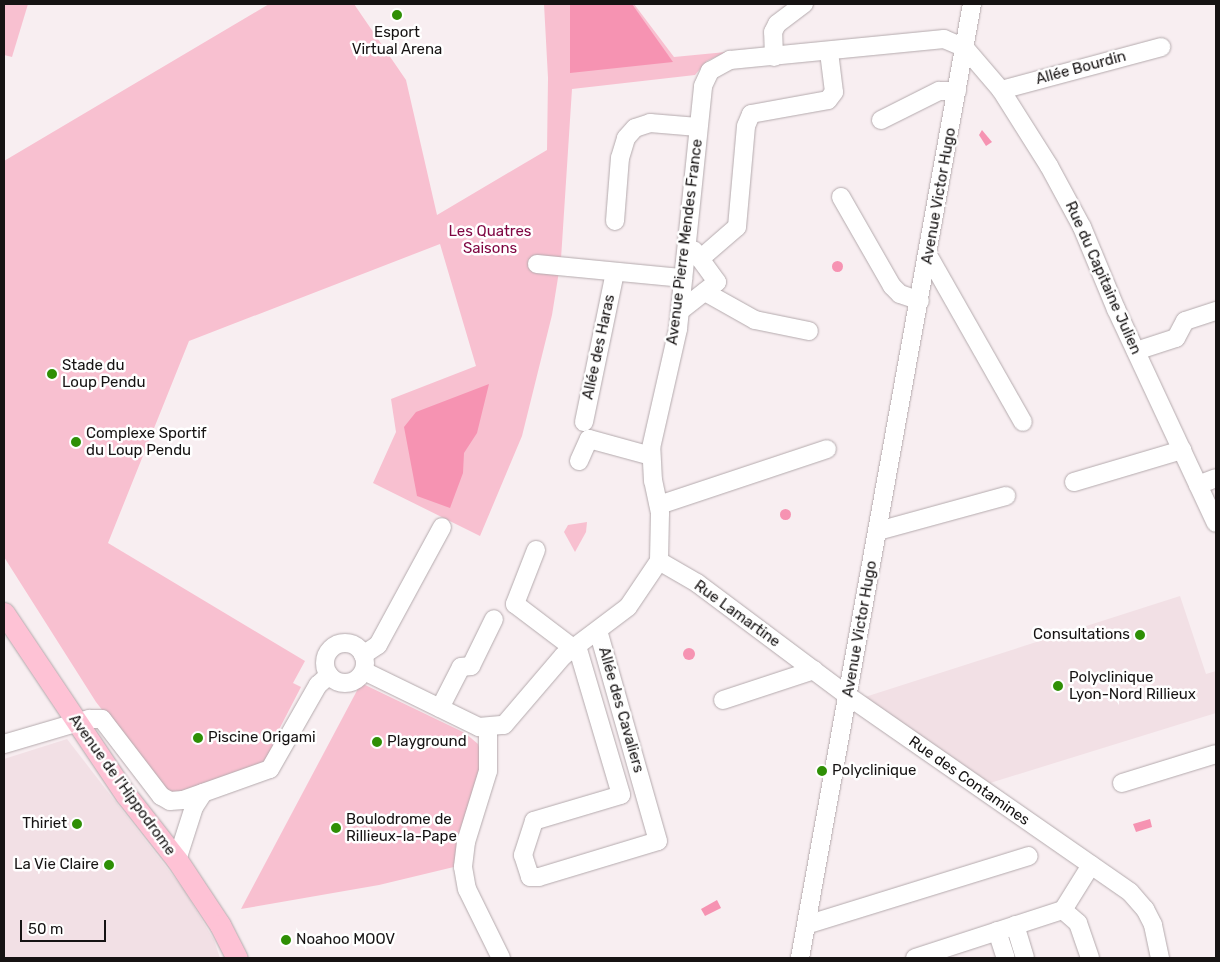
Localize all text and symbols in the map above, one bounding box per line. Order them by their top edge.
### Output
marker: Esport Virtual Arena [391,9,403,21]
place label: Esport Virtual Arena [352,23,442,58]
street label: Allée Bourdin [1034,47,1128,89]
street label: Avenue Victor Hugo [918,126,960,266]
street label: Avenue Pierre Mendes France [663,138,707,346]
street label: Rue du Capitaine Julien [1061,199,1145,357]
park label: Les Quatres Saisons [449,222,531,257]
street label: Allée des Haras [579,293,619,401]
place label: Stade du Loup Pendu [62,356,146,391]
marker: Stade du Loup Pendu [46,368,58,380]
place label: Complexe Sportif du Loup Pendu [86,424,207,459]
marker: Complexe Sportif du Loup Pendu [70,436,82,448]
street label: Avenue Victor Hugo [839,559,881,699]
street label: Rue Lamartine [690,577,784,651]
place label: Consultations [1033,626,1130,644]
marker: Consultations [1134,629,1146,641]
street label: Allée des Cavaliers [594,645,648,775]
place label: Polyclinique Lyon-Nord Rillieux [1069,668,1196,703]
marker: Polyclinique Lyon-Nord Rillieux [1051,679,1065,693]
street label: Avenue de l'Hippodrome [65,711,179,859]
place label: Piscine Origami [208,729,316,747]
marker: Piscine Origami [192,732,204,744]
street label: Rue des Contamines [905,732,1033,830]
place label: Playground [387,733,467,751]
marker: Playground [371,736,383,748]
place label: Polyclinique [832,762,916,780]
marker: Polyclinique [816,765,828,777]
place label: Boulodrome de Rillieux-la-Pape [346,810,457,845]
place label: Thiriet [22,815,67,833]
marker: Thiriet [71,818,83,830]
marker: Boulodrome de Rillieux-la-Pape [330,822,342,834]
place label: La Vie Claire [14,856,99,874]
marker: La Vie Claire [103,859,115,871]
scale bar [22,910,109,942]
text: 50 m [28,920,63,938]
place label: Noahoo MOOV [296,931,395,949]
marker: Noahoo MOOV [280,934,292,946]

